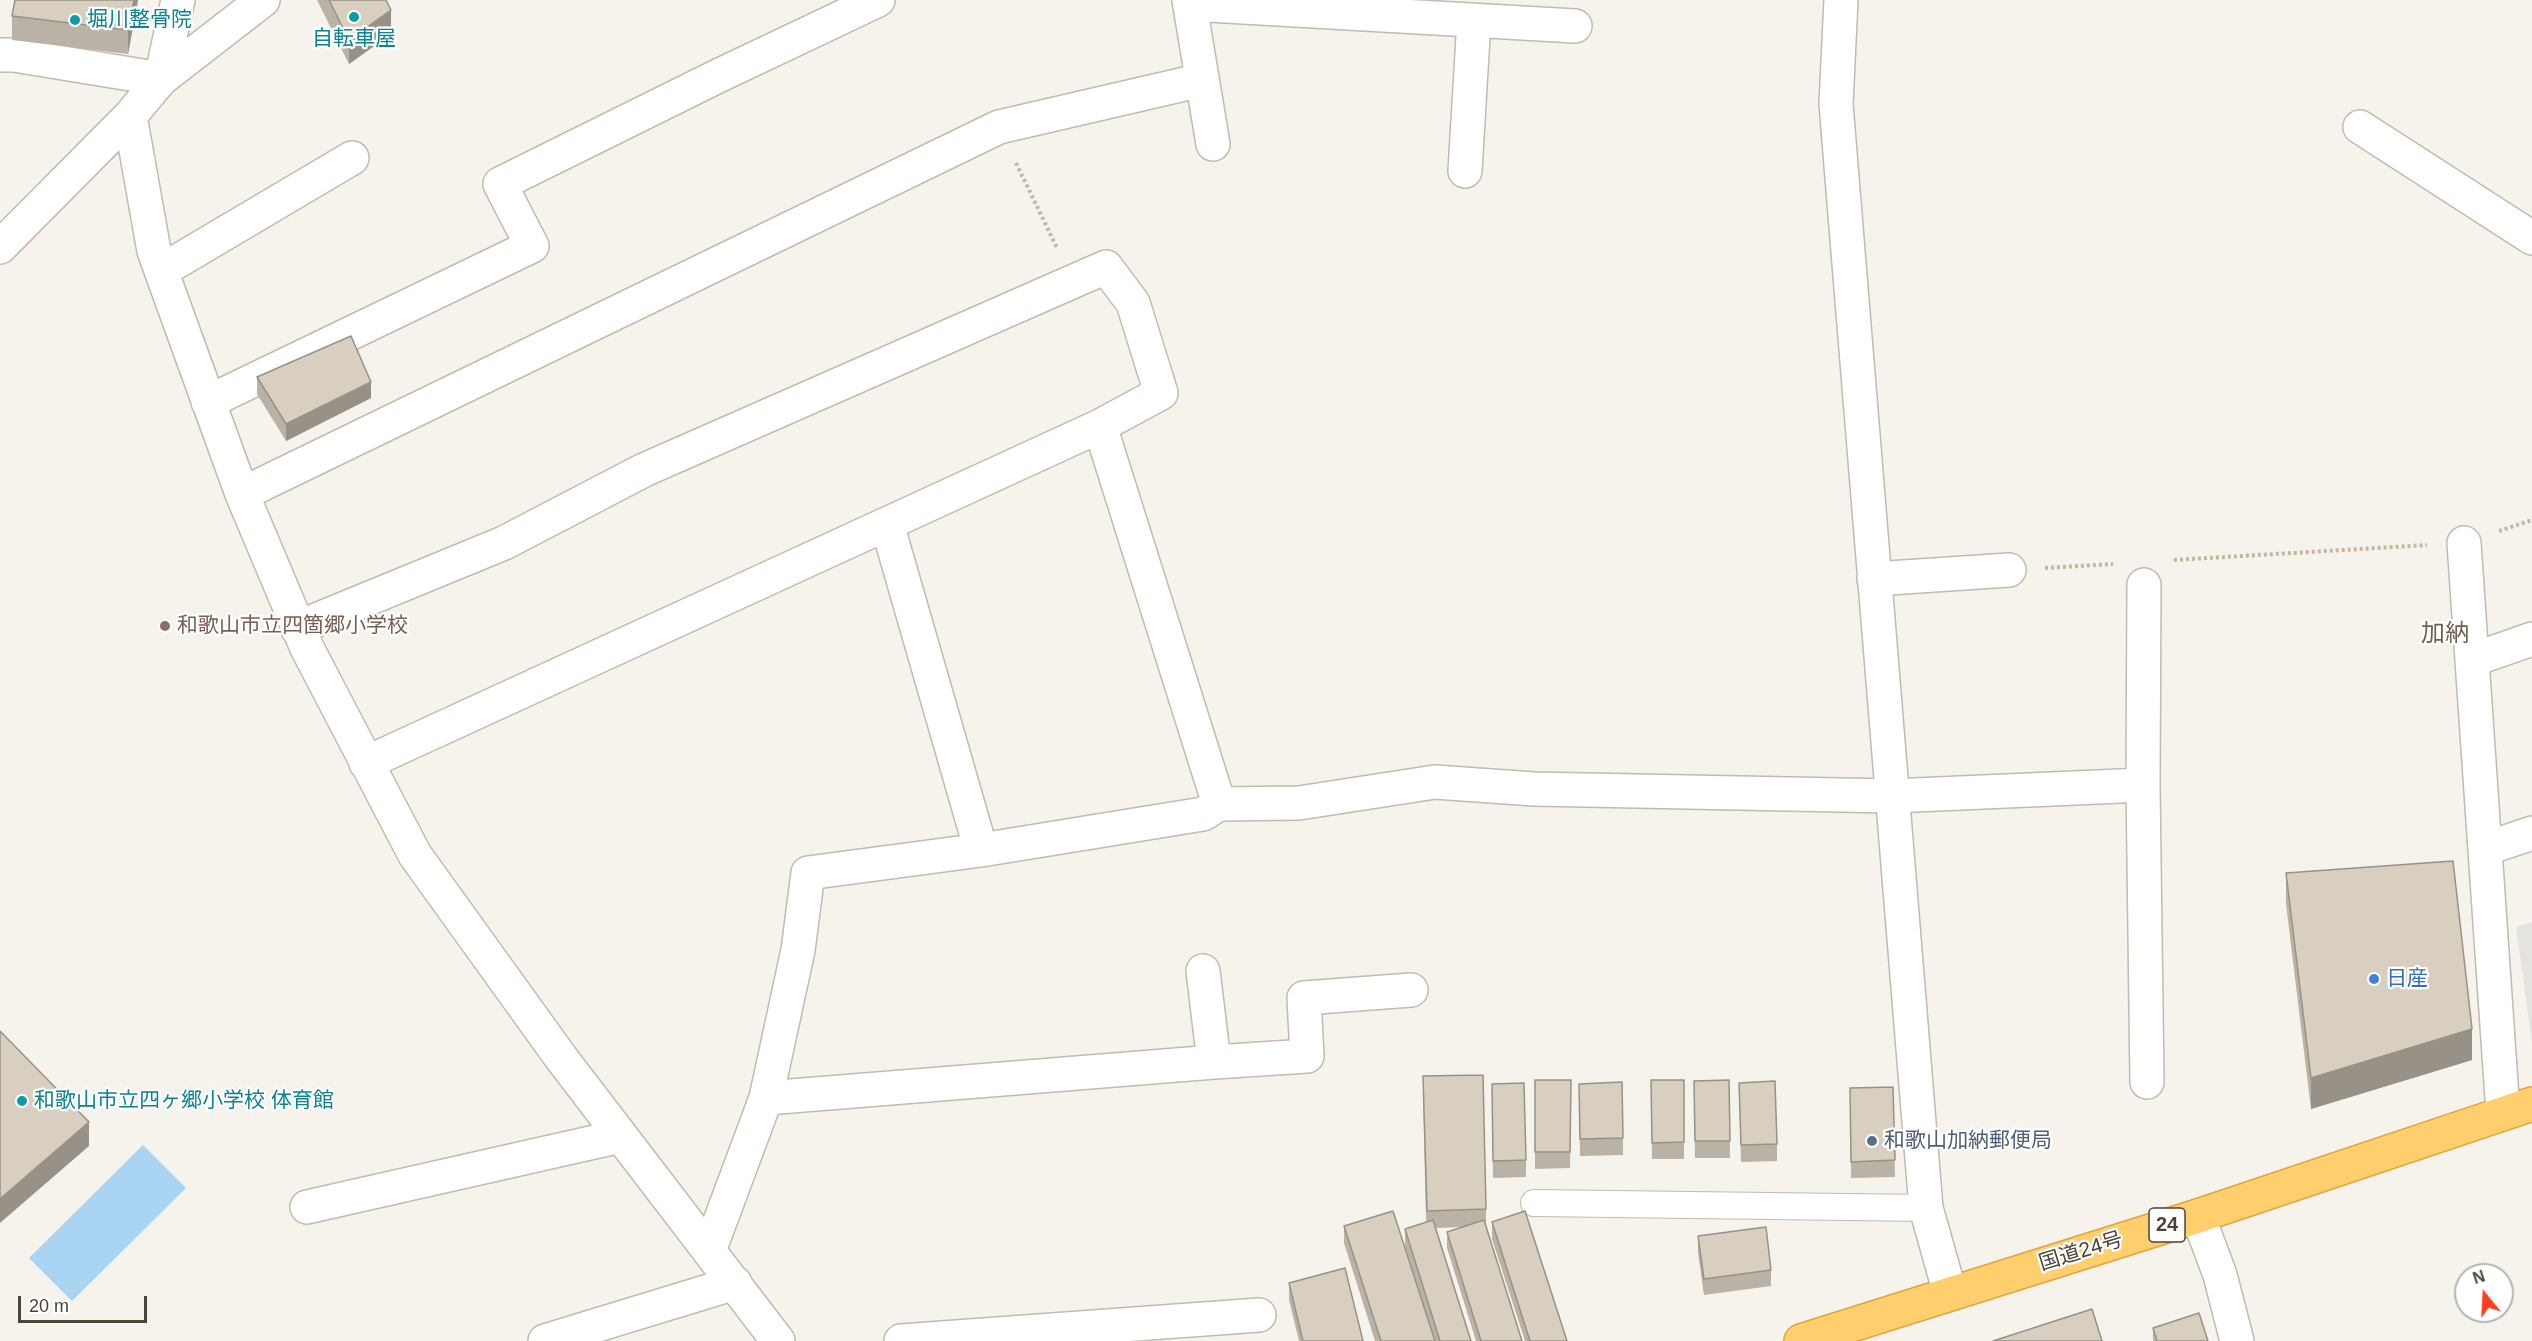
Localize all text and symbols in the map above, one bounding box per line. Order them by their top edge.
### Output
place label: 堀川整骨院 [87,7,192,33]
marker: 自転車屋 [347,10,361,24]
marker: 堀川整骨院 [68,13,82,27]
place label: 自転車屋 [312,26,396,52]
place label: 和歌山市立四箇郷小学校 [177,613,408,639]
marker: 和歌山市立四箇郷小学校 [158,619,172,633]
district label: 加納 [2421,620,2469,648]
place label: 日産 [2386,966,2428,992]
marker: 日産 [2367,972,2381,986]
place label: 和歌山市立四ヶ郷小学校 体育館 [34,1088,334,1114]
marker: 和歌山市立四ヶ郷小学校 体育館 [15,1094,29,1108]
place label: 和歌山加納郵便局 [1884,1128,2052,1154]
marker: 和歌山加納郵便局 [1865,1134,1879,1148]
road number: 24 [2149,1208,2185,1242]
street label: 国道24号 [2036,1227,2126,1277]
north arrow [2454,1263,2514,1323]
text: N [2471,1267,2487,1287]
scale bar [21,1284,150,1322]
text: 20 m [29,1296,69,1316]

